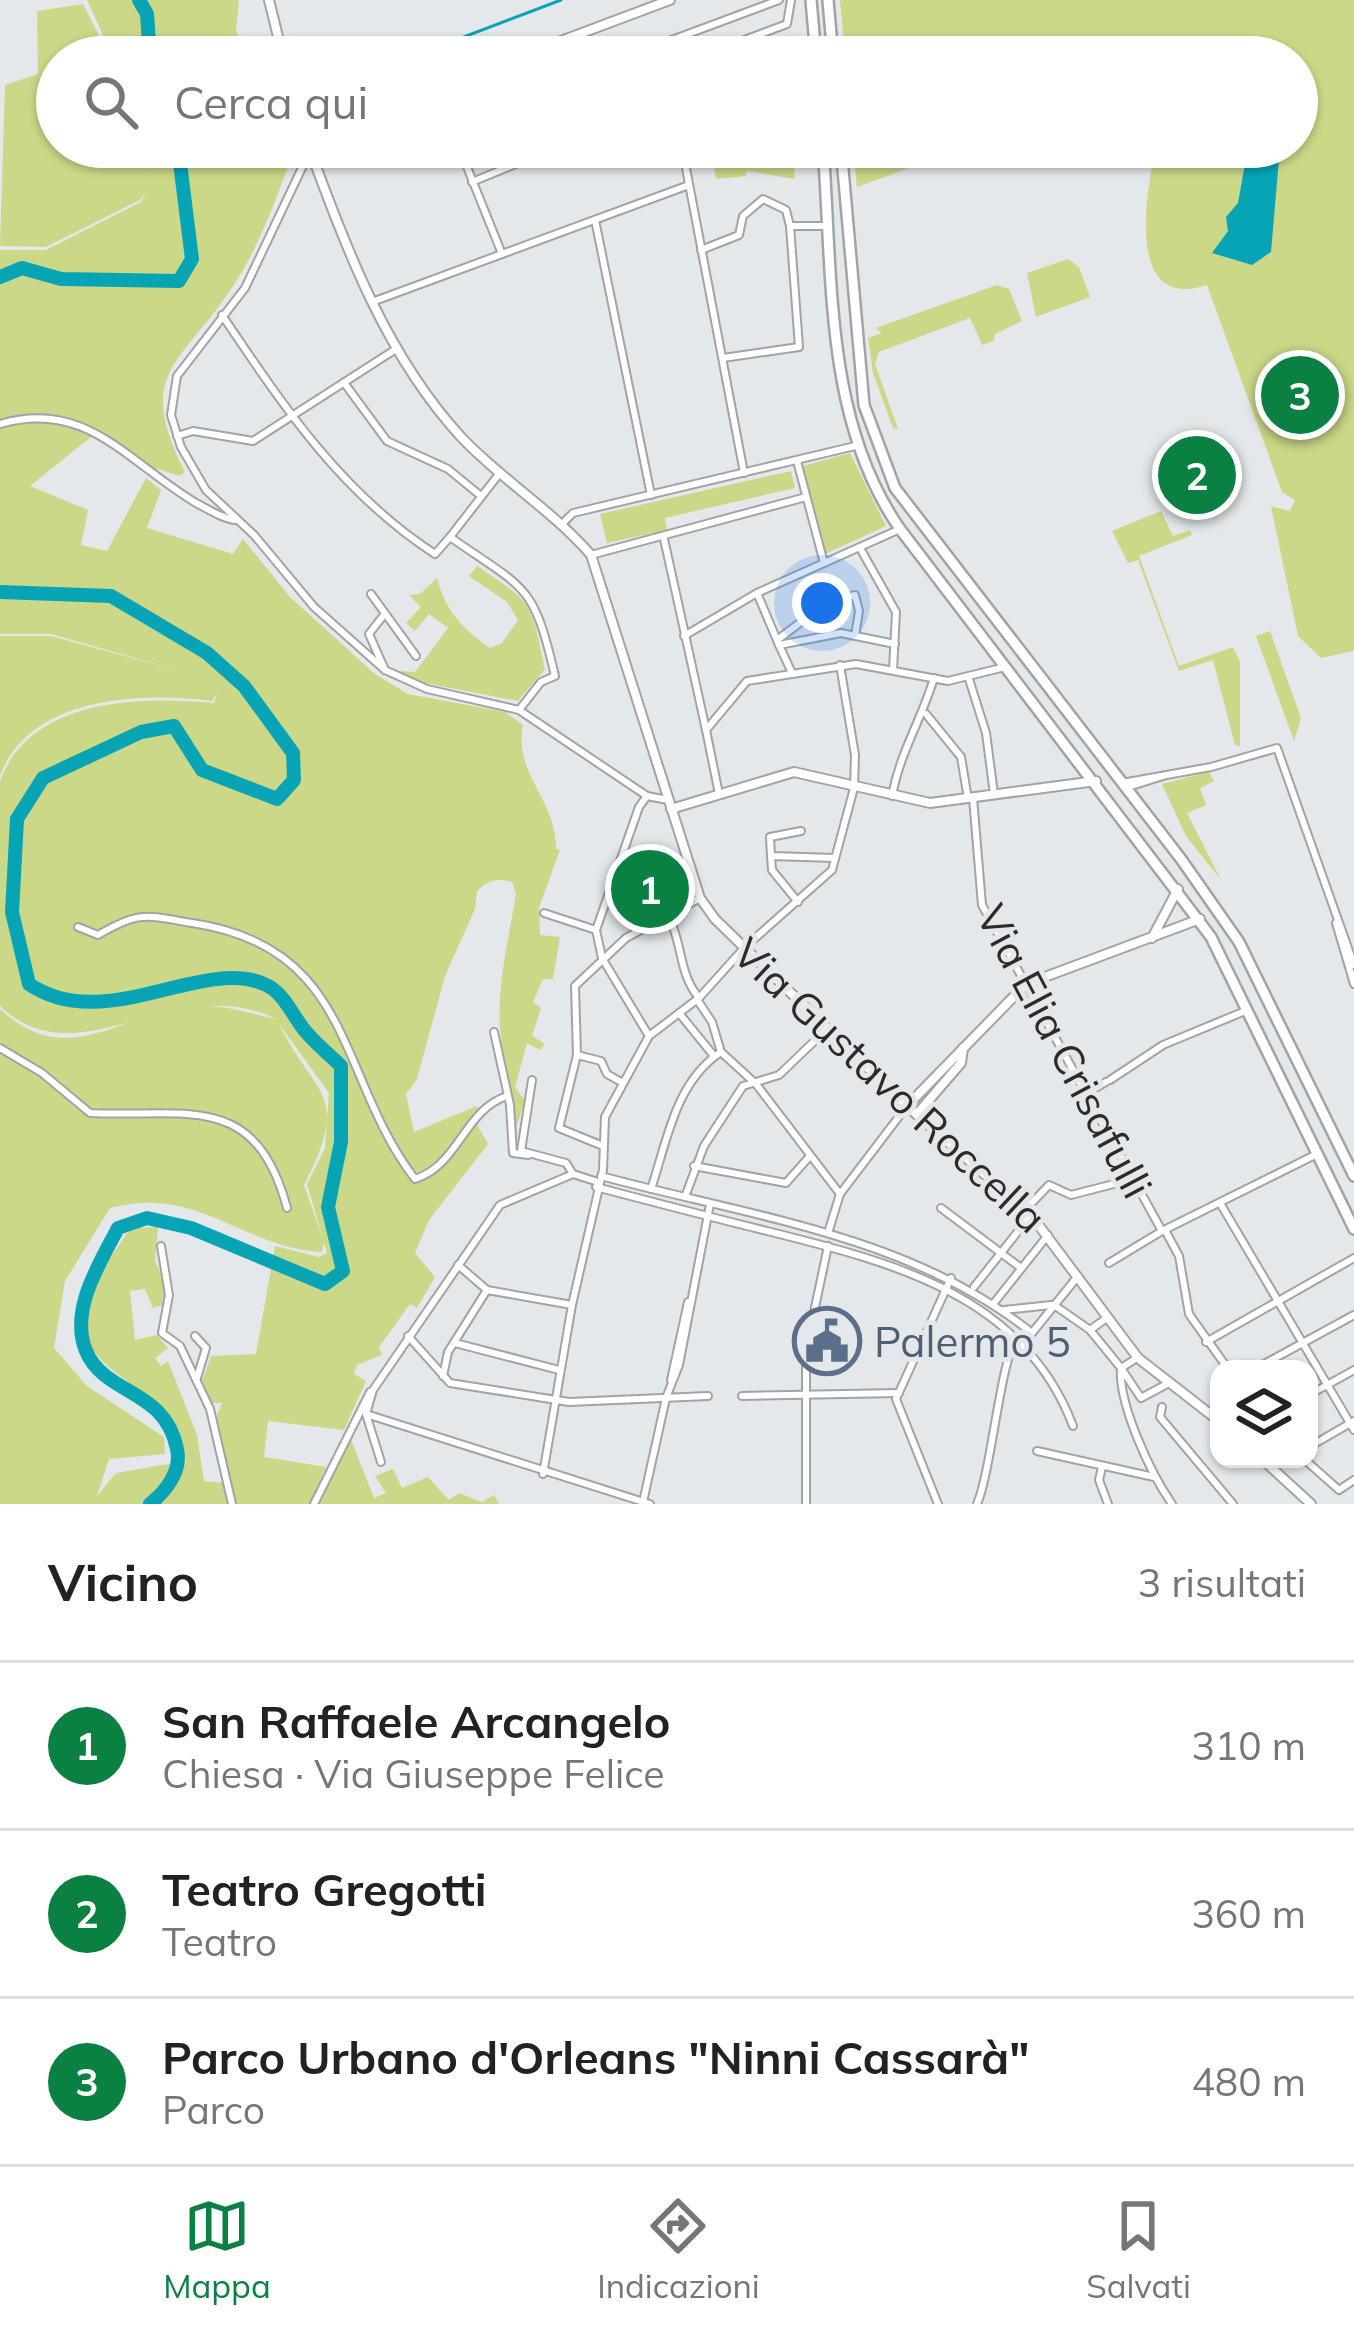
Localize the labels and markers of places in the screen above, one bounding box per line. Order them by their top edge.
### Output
pin: 3 [1261,350,1339,440]
pin: 2 [1158,430,1236,520]
pin: 1 [611,844,689,934]
public building icon: Palermo 5 [792,1306,862,1376]
place label: Palermo 5 [874,1315,1071,1368]

